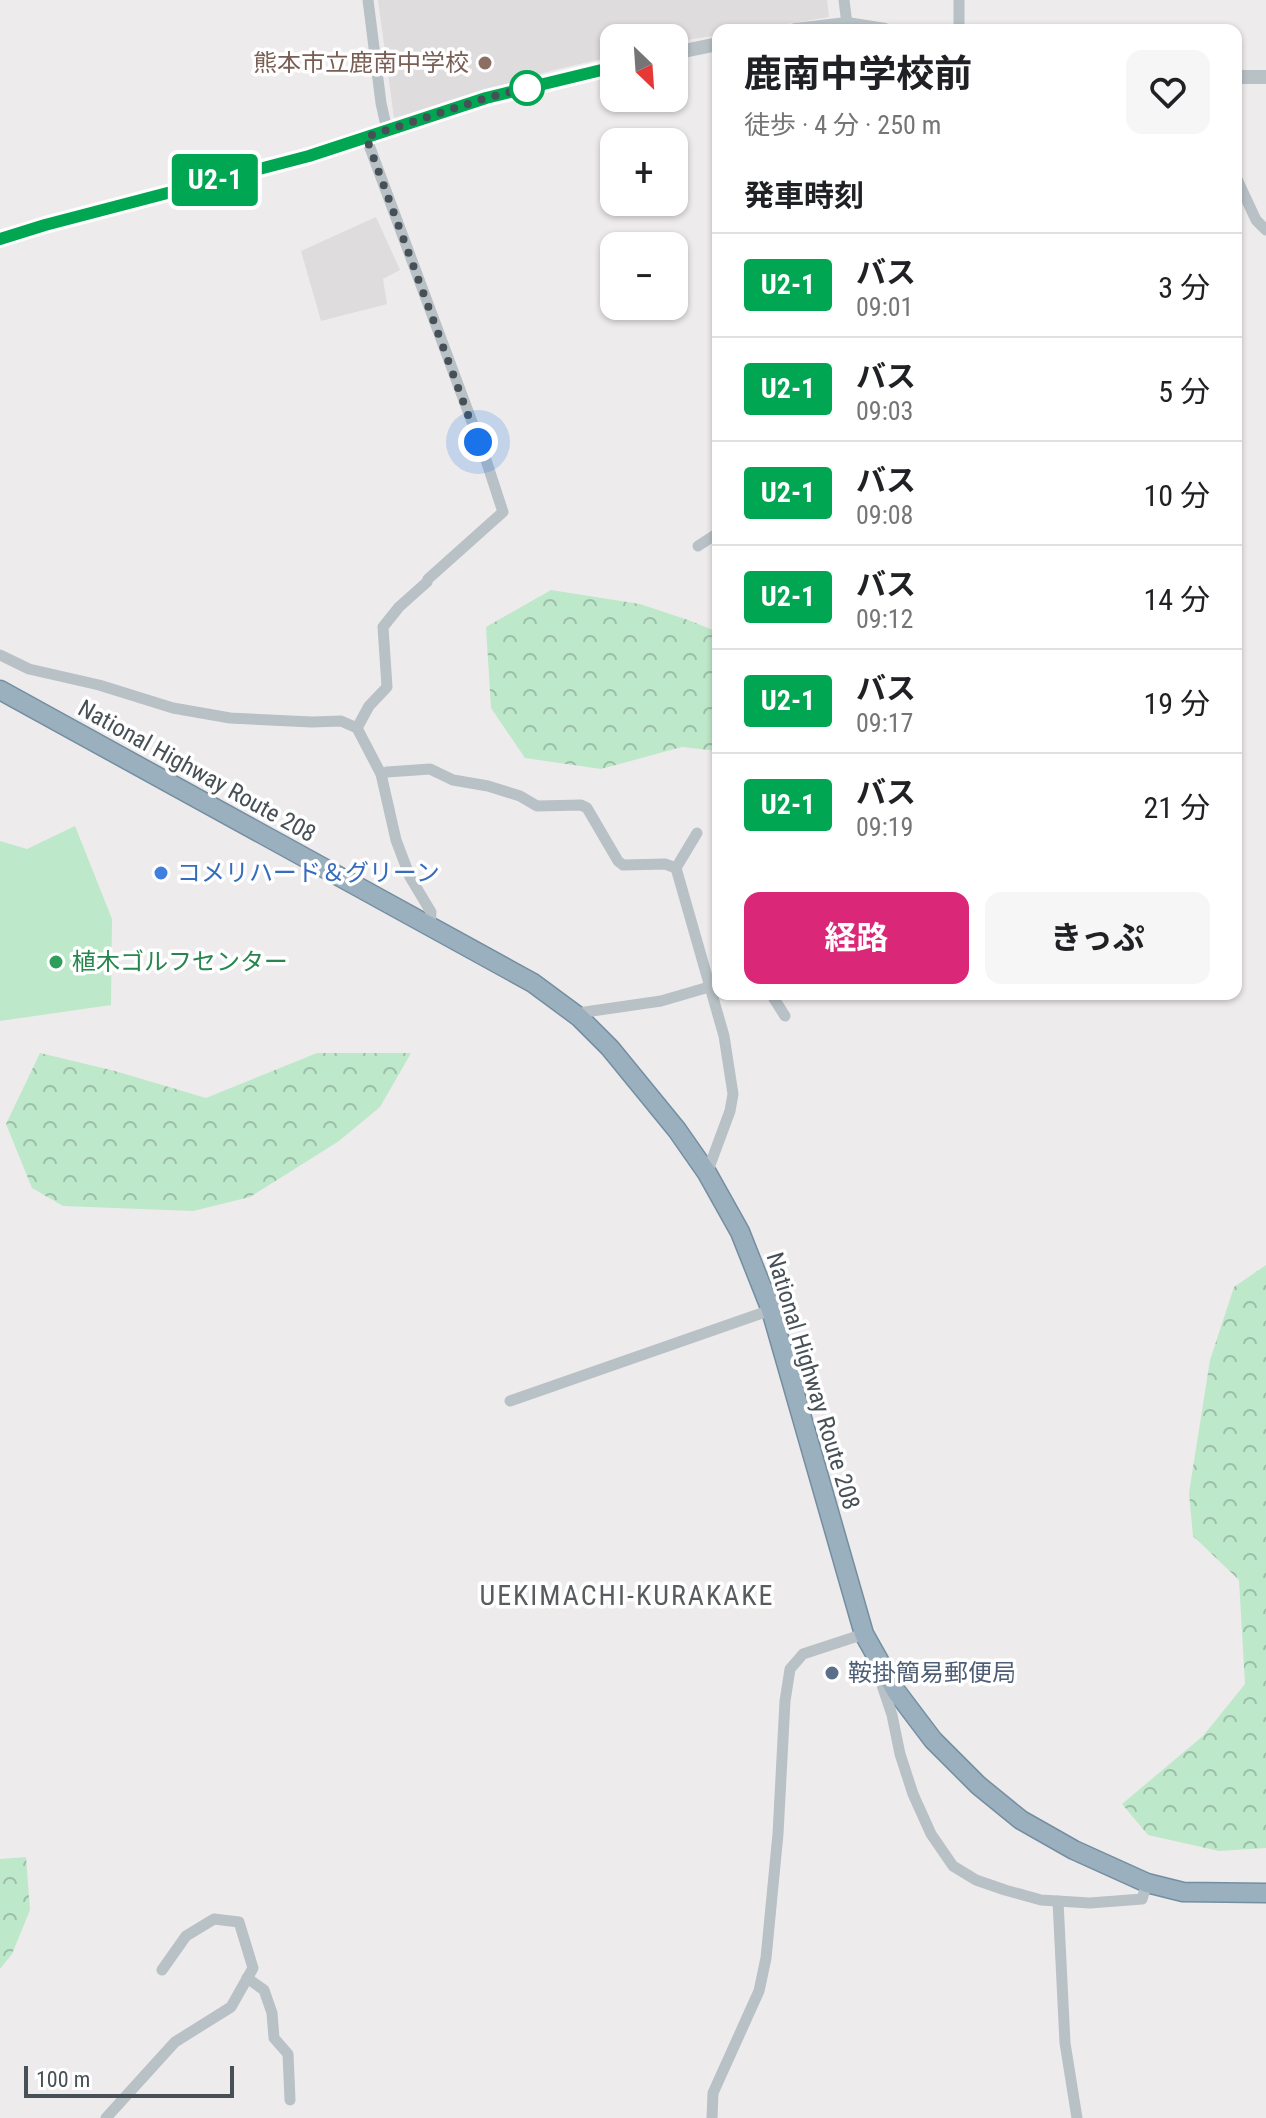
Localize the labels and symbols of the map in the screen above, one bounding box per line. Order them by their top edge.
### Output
north arrow [600,24,688,112]
place label: 熊本市立鹿南中学校 [253,49,469,77]
marker: 熊本市立鹿南中学校 [476,54,494,72]
unlabelled marker [510,71,544,105]
line badge: U2-1 [159,154,271,206]
your location [458,422,498,462]
street label: National Highway Route 208 [73,694,321,848]
place label: コメリハード＆グリーン [177,859,440,887]
marker: コメリハード＆グリーン [152,864,170,882]
place label: 植木ゴルフセンター [72,948,288,976]
marker: 植木ゴルフセンター [47,953,65,971]
street label: National Highway Route 208 [761,1249,865,1513]
district label: UEKIMACHI-KURAKAKE [479,1579,775,1612]
place label: 鞍掛簡易郵便局 [848,1659,1016,1687]
marker: 鞍掛簡易郵便局 [823,1664,841,1682]
scale bar [24,2062,234,2098]

